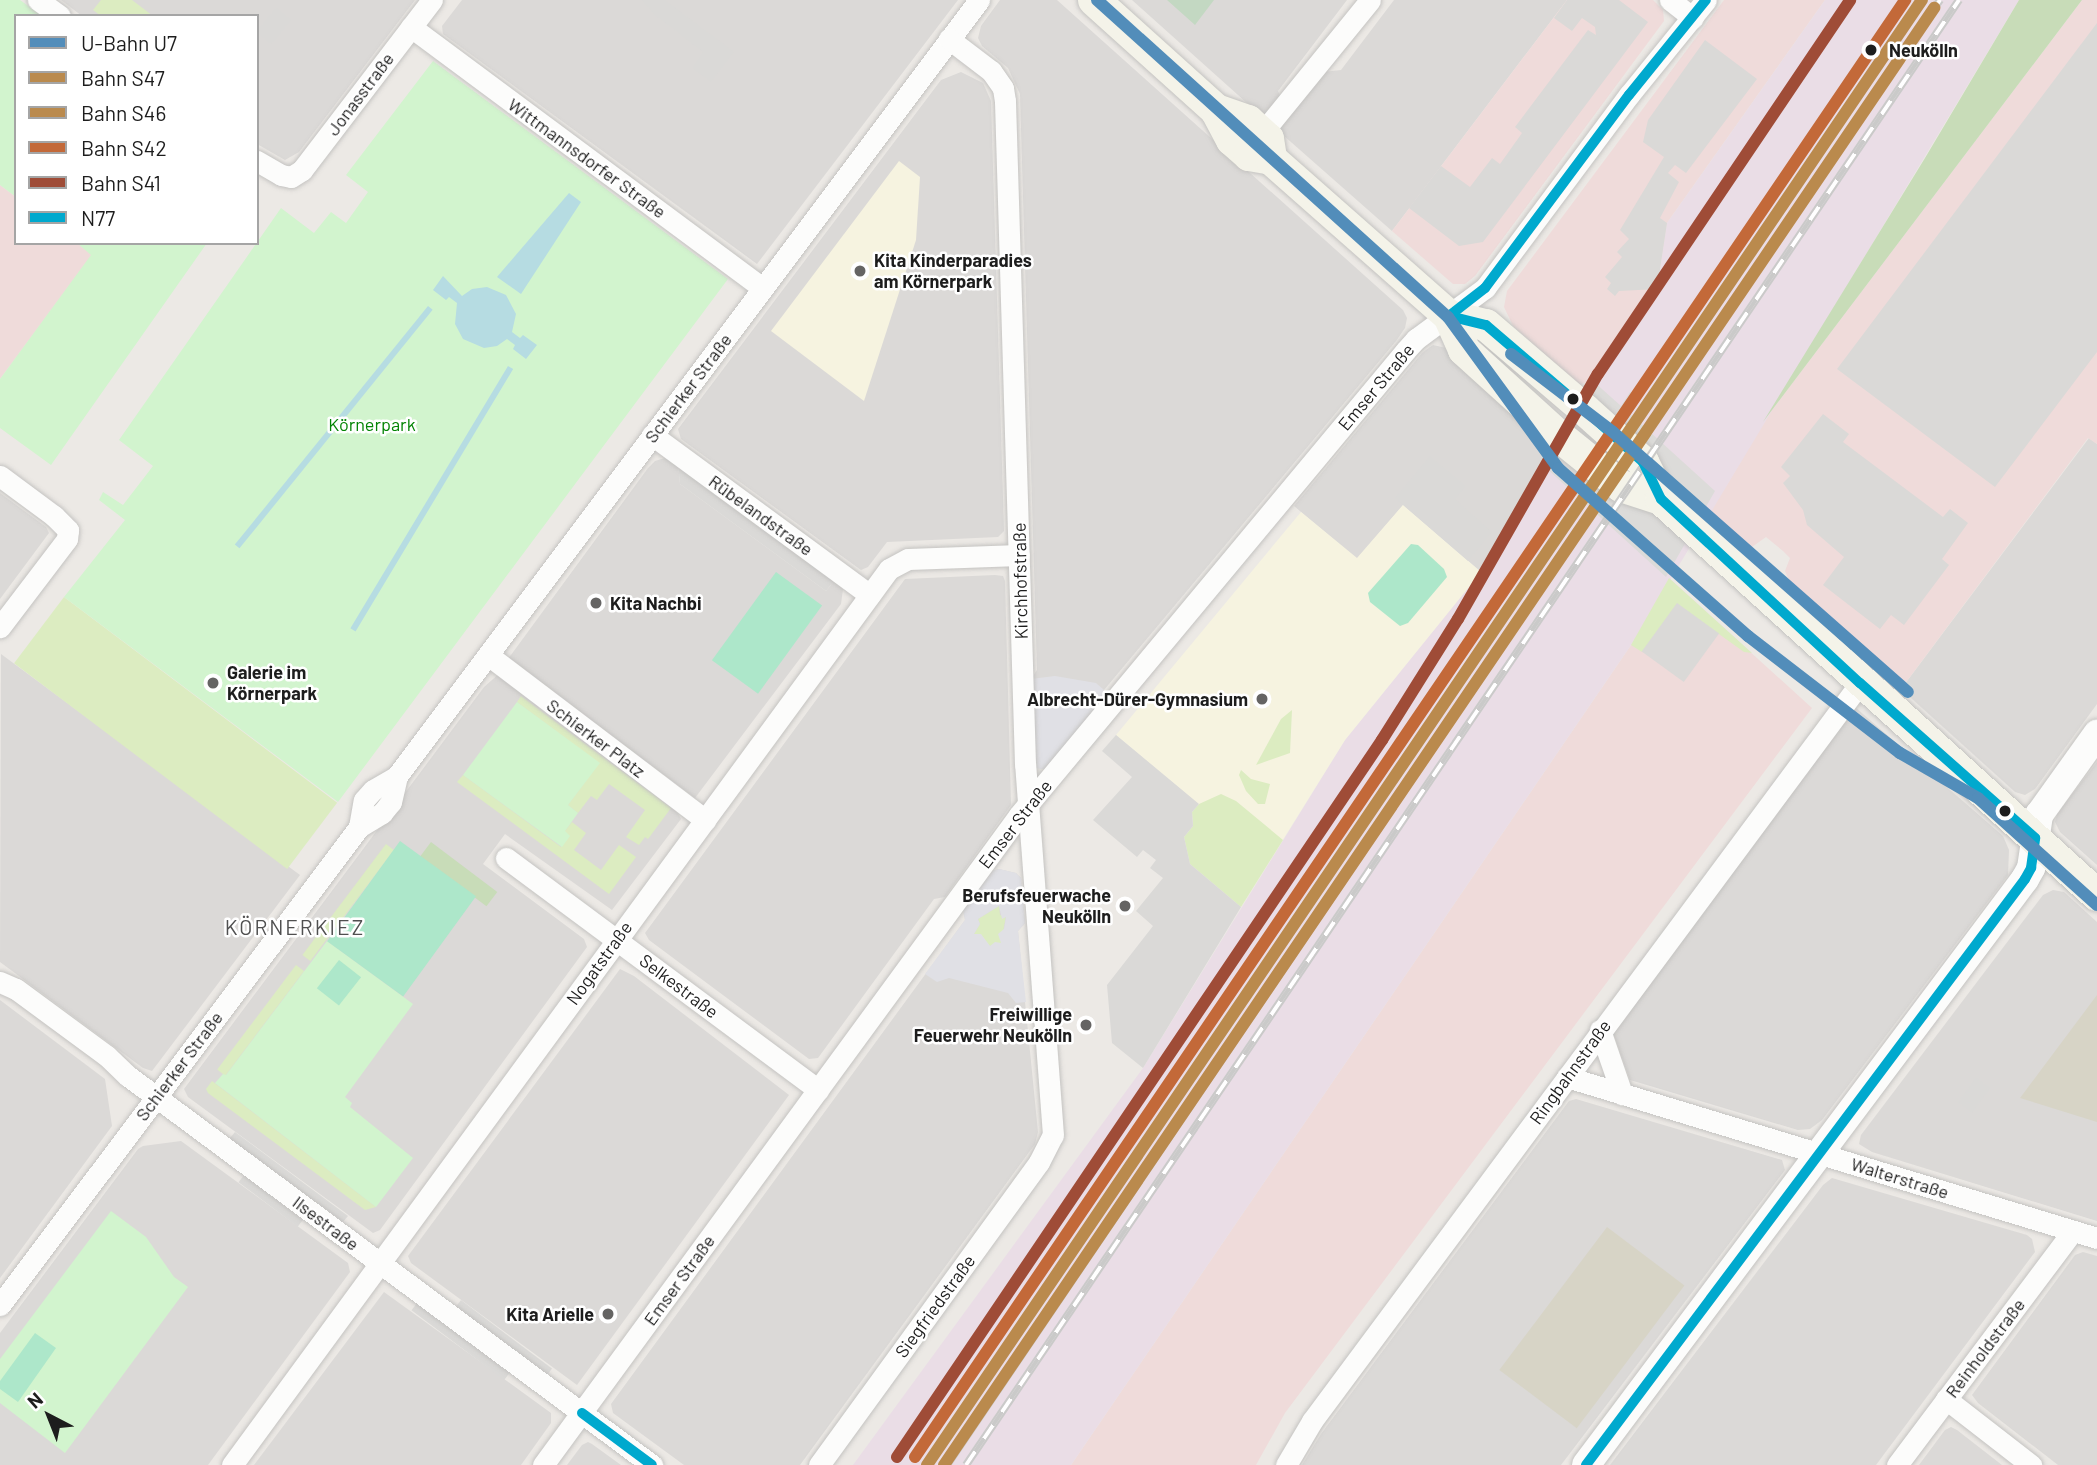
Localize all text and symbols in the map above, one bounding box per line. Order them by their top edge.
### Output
legend [14,14,259,245]
text: U-Bahn U7 [81,30,177,55]
marker: Neukölln [1859,38,1883,62]
place label: Neukölln [1889,39,1958,61]
street label: Jonasstraße [322,48,398,140]
text: Bahn S47 [81,65,165,90]
street label: Wittmannsdorfer Straße [504,93,670,223]
text: Bahn S46 [81,100,166,125]
text: Bahn S42 [81,135,167,160]
text: Bahn S41 [81,170,161,195]
text: N77 [81,205,115,230]
place label: Kita Kinderparadies am Körnerpark [874,250,1032,292]
marker: Kita Kinderparadies am Körnerpark [852,263,868,279]
street label: Schierker Straße [640,329,736,447]
street label: Emser Straße [1333,339,1419,435]
unlabelled marker [1566,392,1580,406]
park label: Körnerpark [328,413,416,435]
street label: Rübelandstraße [705,470,817,560]
street label: Kirchhofstraße [1008,522,1032,640]
place label: Kita Nachbi [610,592,702,614]
marker: Kita Nachbi [588,595,604,611]
place label: Galerie im Körnerpark [227,662,317,704]
marker: Galerie im Körnerpark [205,675,221,691]
place label: Albrecht-Dürer-Gymnasium [1027,688,1248,710]
marker: Albrecht-Dürer-Gymnasium [1254,691,1270,707]
street label: Schierker Platz [543,694,649,782]
street label: Emser Straße [974,775,1056,873]
unlabelled marker [1998,804,2012,818]
place label: Berufsfeuerwache Neukölln [962,885,1111,928]
marker: Berufsfeuerwache Neukölln [1117,898,1133,914]
district label: KÖRNERKIEZ [226,914,364,940]
street label: Nogatstraße [562,917,636,1009]
street label: Selkestraße [635,949,723,1023]
place label: Freiwillige Feuerwehr Neukölln [914,1004,1072,1046]
street label: Schierker Straße [131,1007,227,1125]
street label: Ringbahnstraße [1525,1016,1615,1128]
marker: Freiwillige Feuerwehr Neukölln [1078,1017,1094,1033]
street label: Walterstraße [1848,1153,1952,1203]
street label: Ilsestraße [289,1191,363,1255]
street label: Emser Straße [639,1231,719,1329]
street label: Siegfriedstraße [890,1250,980,1362]
street label: Reinholdstraße [1941,1294,2029,1402]
place label: Kita Arielle [506,1303,594,1325]
marker: Kita Arielle [600,1306,616,1322]
north arrow [14,1381,84,1451]
text: N [22,1387,47,1413]

